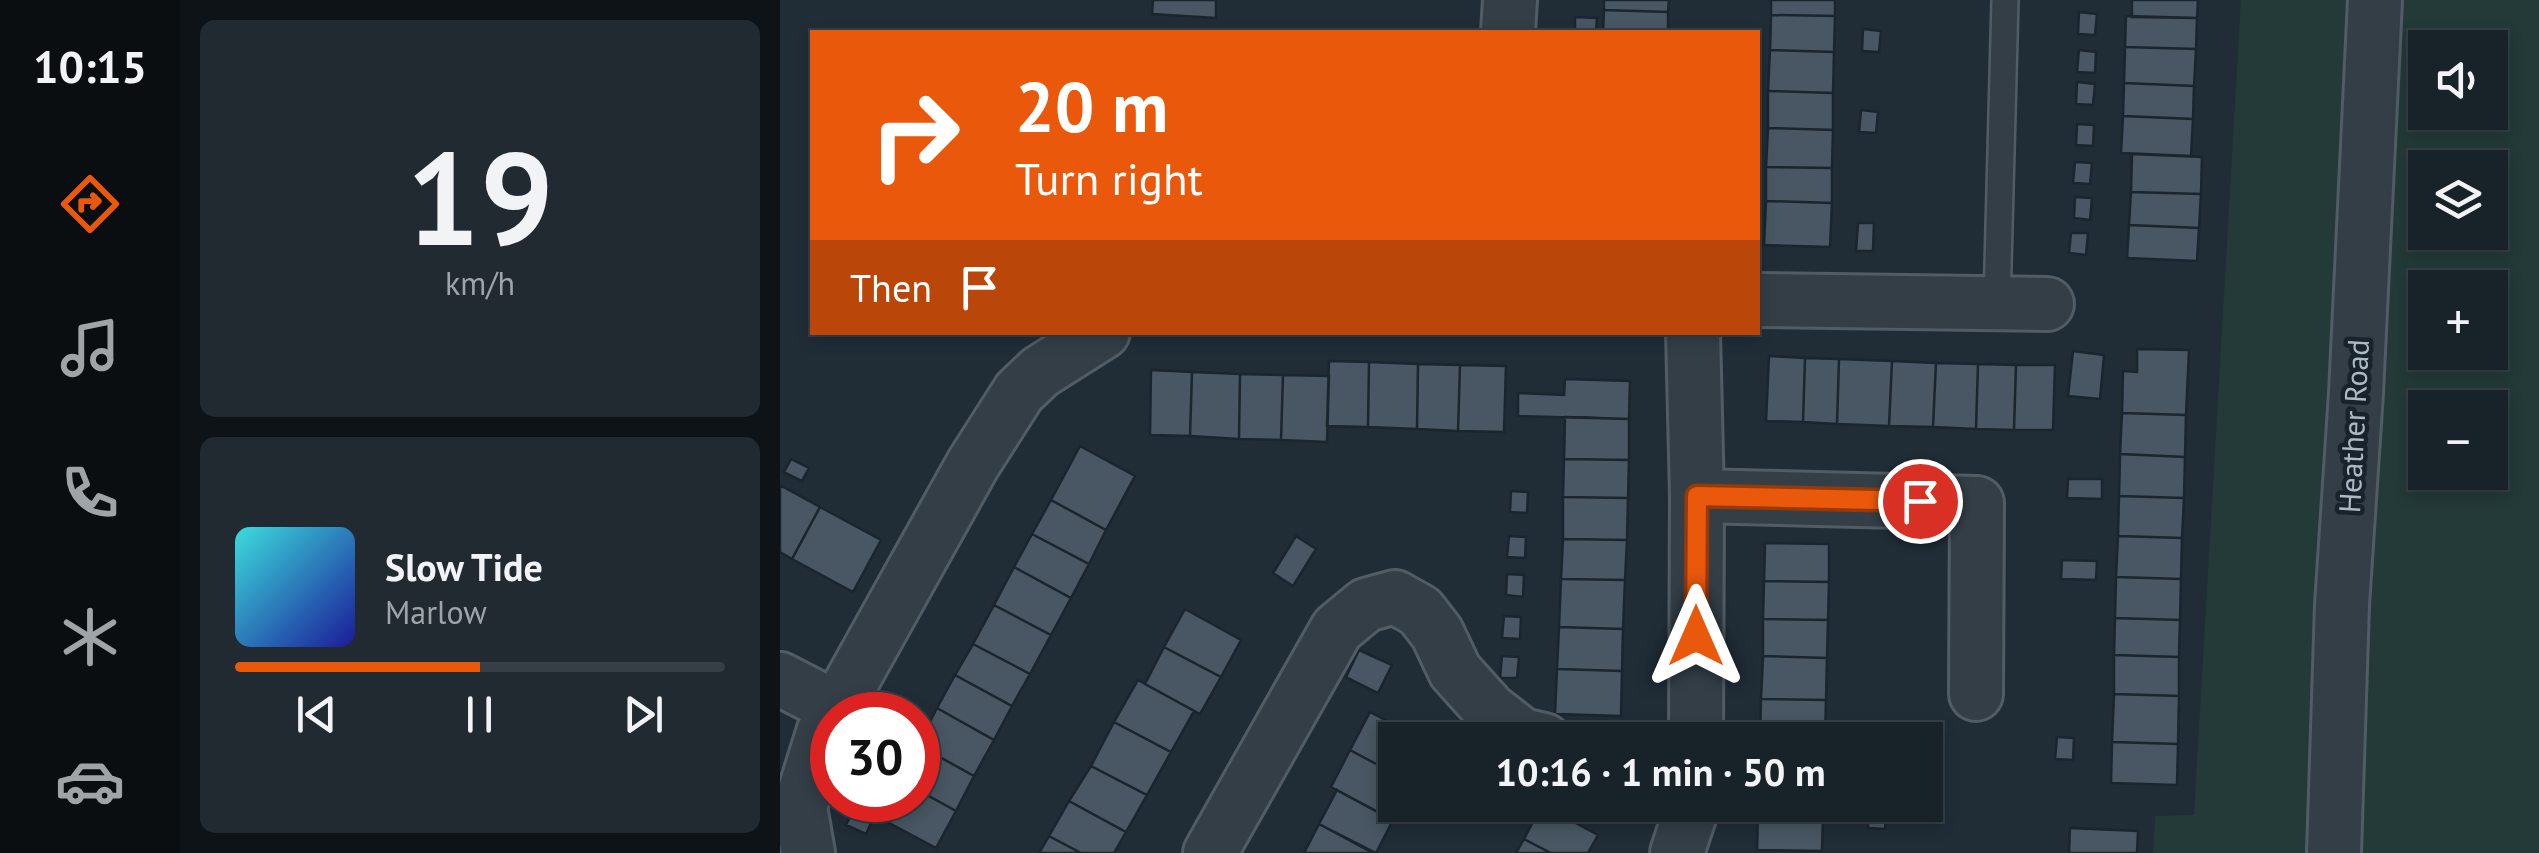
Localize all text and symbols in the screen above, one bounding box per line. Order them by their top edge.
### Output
map controls [2408,30,2508,490]
button: sound [2408,30,2508,130]
text: 10:15 [33,37,147,95]
text: 20 m [1015,61,1168,151]
icon: right [850,70,980,200]
text: 19 [406,113,554,281]
text: Turn right [1015,149,1203,207]
button: layers [2408,150,2508,250]
icon: directions [55,169,125,239]
icon: arrive [952,260,1007,315]
text: km/h [445,262,515,304]
text: Then [850,263,932,312]
button: + [2408,270,2508,370]
icon: music [55,313,125,383]
street label: Heather Road [2329,338,2377,514]
button: − [2408,390,2508,490]
icon: phone [55,458,125,528]
pin [1878,459,1963,544]
icon: arrive [1893,474,1948,529]
text: Slow Tide [385,542,543,591]
position arrow [1644,584,1748,688]
text: Marlow [385,591,487,633]
icon: climate [55,602,125,672]
icon: previous [289,687,344,742]
icon: pause [452,687,507,742]
icon: next [616,687,671,742]
speed limit sign: 30 [810,692,940,822]
icon: car [55,746,125,816]
text: 10:16 · 1 min · 50 m [1495,747,1826,796]

